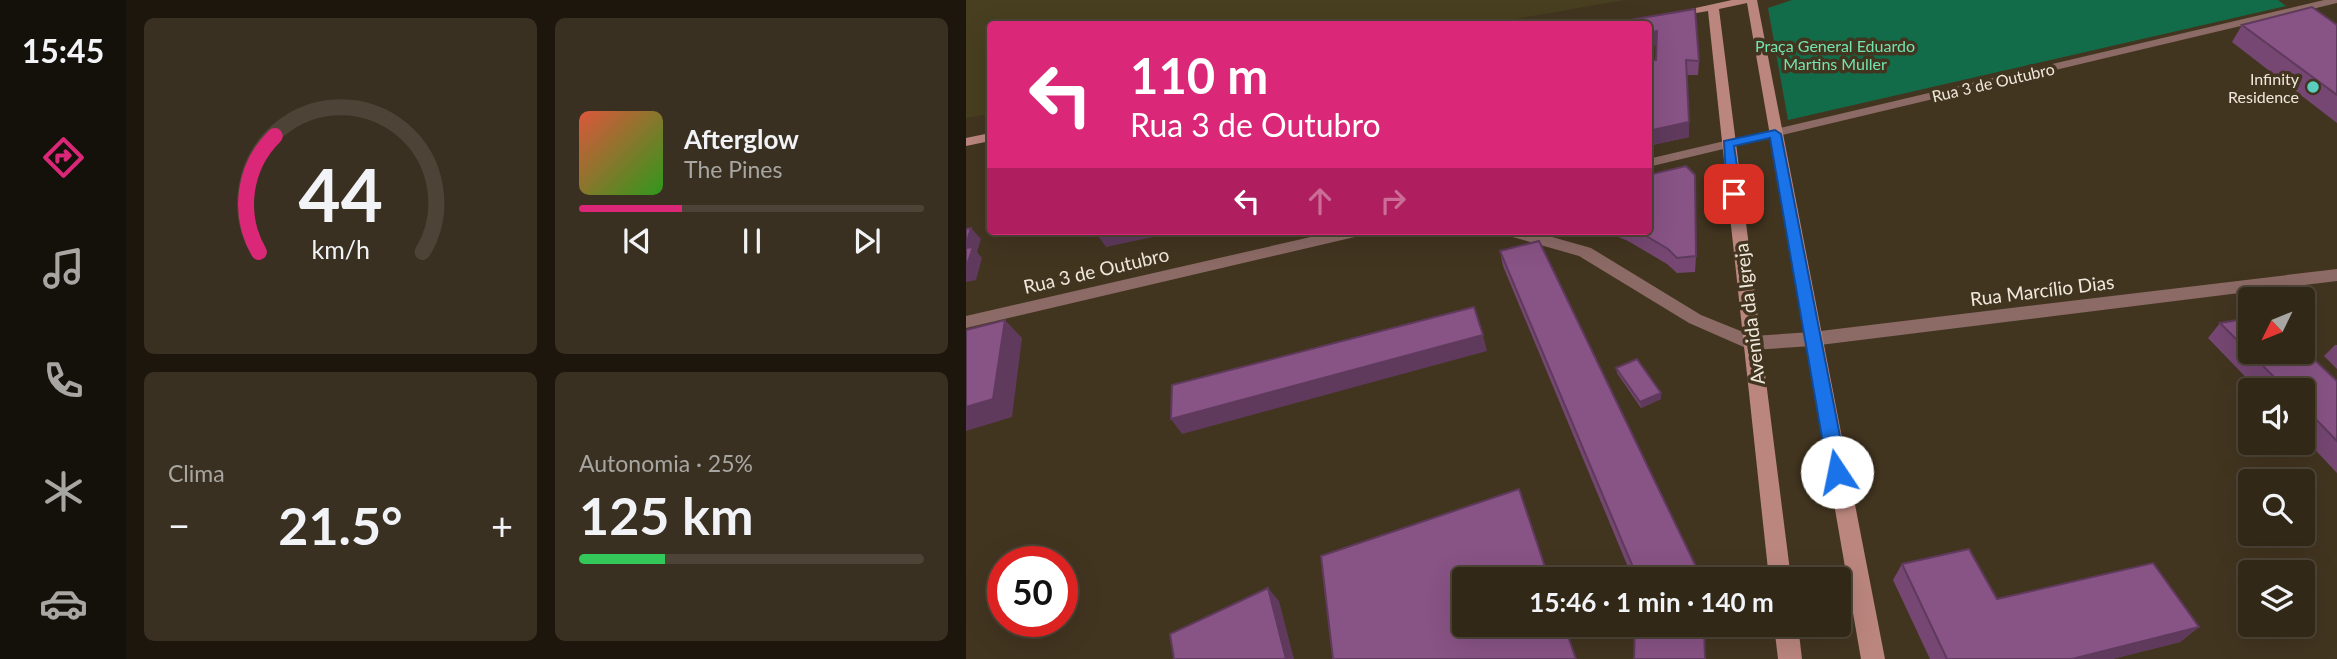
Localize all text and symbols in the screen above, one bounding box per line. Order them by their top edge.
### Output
text: 15:45 [22,31,104,70]
park label: Praça General Eduardo Martins Muller [1755,36,1915,73]
text: 110 m [1130,46,1268,104]
icon: left [1015,49,1106,140]
street label: Rua 3 de Outubro [1930,59,2056,105]
place label: Infinity Residence [2228,69,2300,106]
marker: Infinity Residence [2305,79,2321,95]
text: Rua 3 de Outubro [1130,105,1381,144]
text: Afterglow [684,123,799,155]
icon: directions [39,133,88,182]
text: 44 [298,150,383,238]
text: The Pines [684,155,782,183]
pin [1704,164,1764,224]
icon: arrive [1715,175,1753,213]
icon: left [1228,182,1266,220]
icon: ahead [1301,182,1339,220]
icon: right [1374,182,1412,220]
icon: previous [618,222,656,260]
icon: pause [733,222,771,260]
icon: next [848,222,886,260]
text: km/h [311,234,370,264]
street label: Rua 3 de Outubro [1021,242,1171,298]
street label: Avenida da Igreja [1729,242,1769,386]
icon: music [39,244,88,293]
street label: Rua Marcílio Dias [1969,270,2115,310]
north arrow [2238,287,2315,364]
map controls [2238,287,2315,637]
icon: phone [39,356,88,405]
button: sound [2238,378,2315,455]
position arrow [1800,435,1874,509]
text: Autonomia · 25% [579,449,753,477]
text: Clima [168,459,225,487]
icon: climate [39,467,88,516]
button: search [2238,469,2315,546]
text: 125 km [579,484,753,546]
text: 21.5° [278,494,403,556]
text: − [168,502,190,548]
text: + [491,502,513,548]
speed limit sign: 50 [987,546,1078,637]
button: layers [2238,560,2315,637]
icon: car [39,579,88,628]
text: 15:46 · 1 min · 140 m [1529,586,1774,618]

